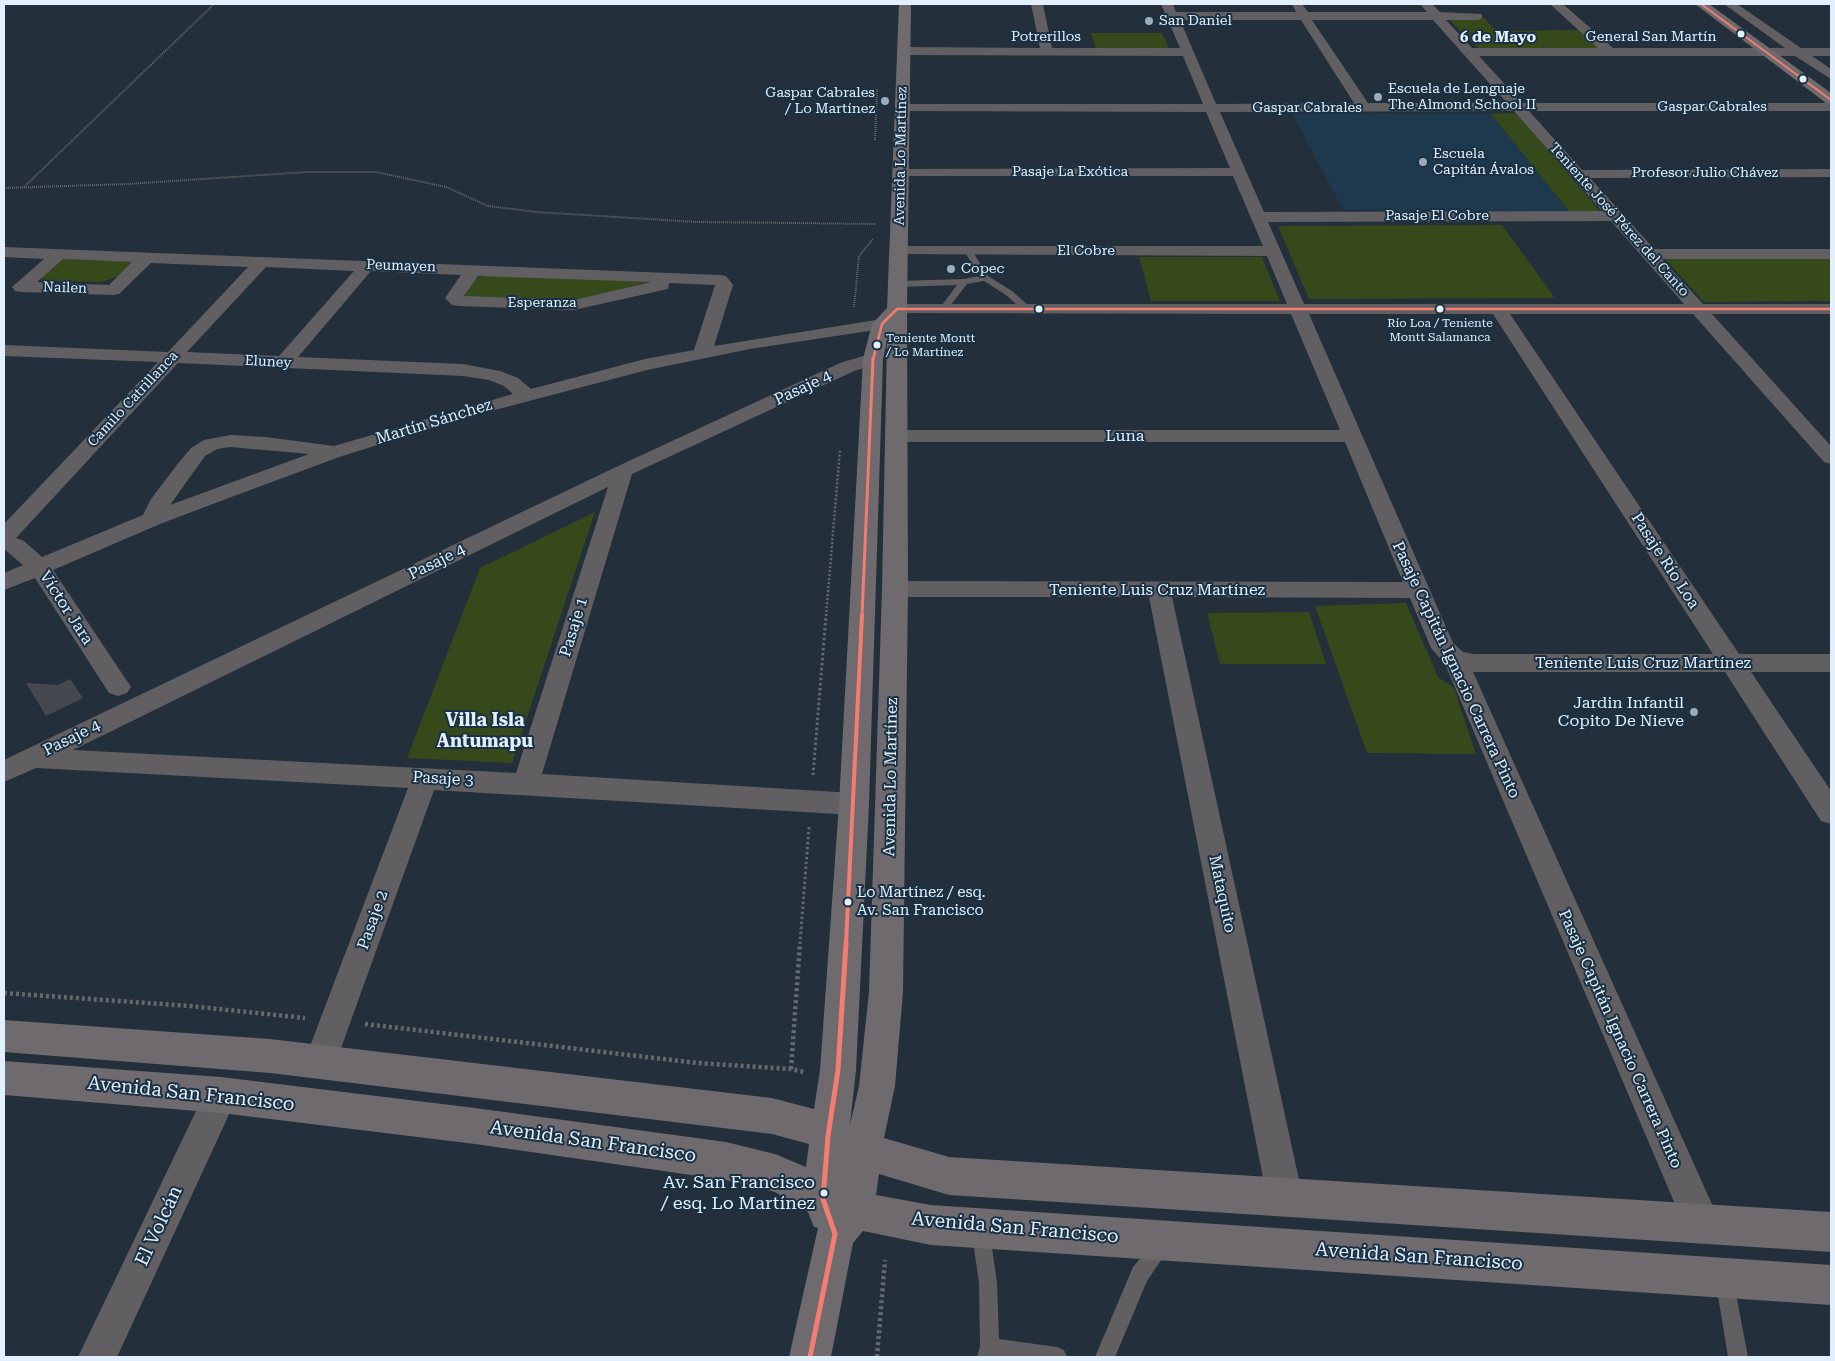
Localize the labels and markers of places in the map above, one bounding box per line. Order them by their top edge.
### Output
place label: San Daniel [1159,13,1232,29]
marker: San Daniel [1143,15,1155,27]
unlabelled marker [1736,29,1746,39]
unlabelled marker [1798,74,1808,84]
place label: Escuela de Lenguaje The Almond School II [1388,81,1536,114]
place label: Gaspar Cabrales / Lo Martínez [765,85,875,118]
marker: Escuela de Lenguaje The Almond School II [1372,91,1384,103]
marker: Gaspar Cabrales / Lo Martínez [879,95,891,107]
place label: Escuela Capitán Ávalos [1433,146,1534,178]
marker: Escuela Capitán Ávalos [1417,156,1429,168]
place label: Copec [961,261,1004,277]
marker: Copec [945,263,957,275]
unlabelled marker [1034,304,1044,314]
marker: Río Loa / Teniente Montt Salamanca [1435,304,1445,314]
place label: Río Loa / Teniente Montt Salamanca [1387,316,1493,344]
place label: Teniente Montt / Lo Martínez [886,331,975,359]
marker: Teniente Montt / Lo Martínez [872,340,882,350]
place label: Jardin Infantil Copito De Nieve [1558,693,1684,731]
marker: Jardin Infantil Copito De Nieve [1688,706,1700,718]
place label: Lo Martínez / esq. Av. San Francisco [857,884,986,919]
marker: Lo Martínez / esq. Av. San Francisco [843,897,853,907]
place label: Av. San Francisco / esq. Lo Martínez [661,1172,815,1214]
marker: Av. San Francisco / esq. Lo Martínez [819,1188,829,1198]

